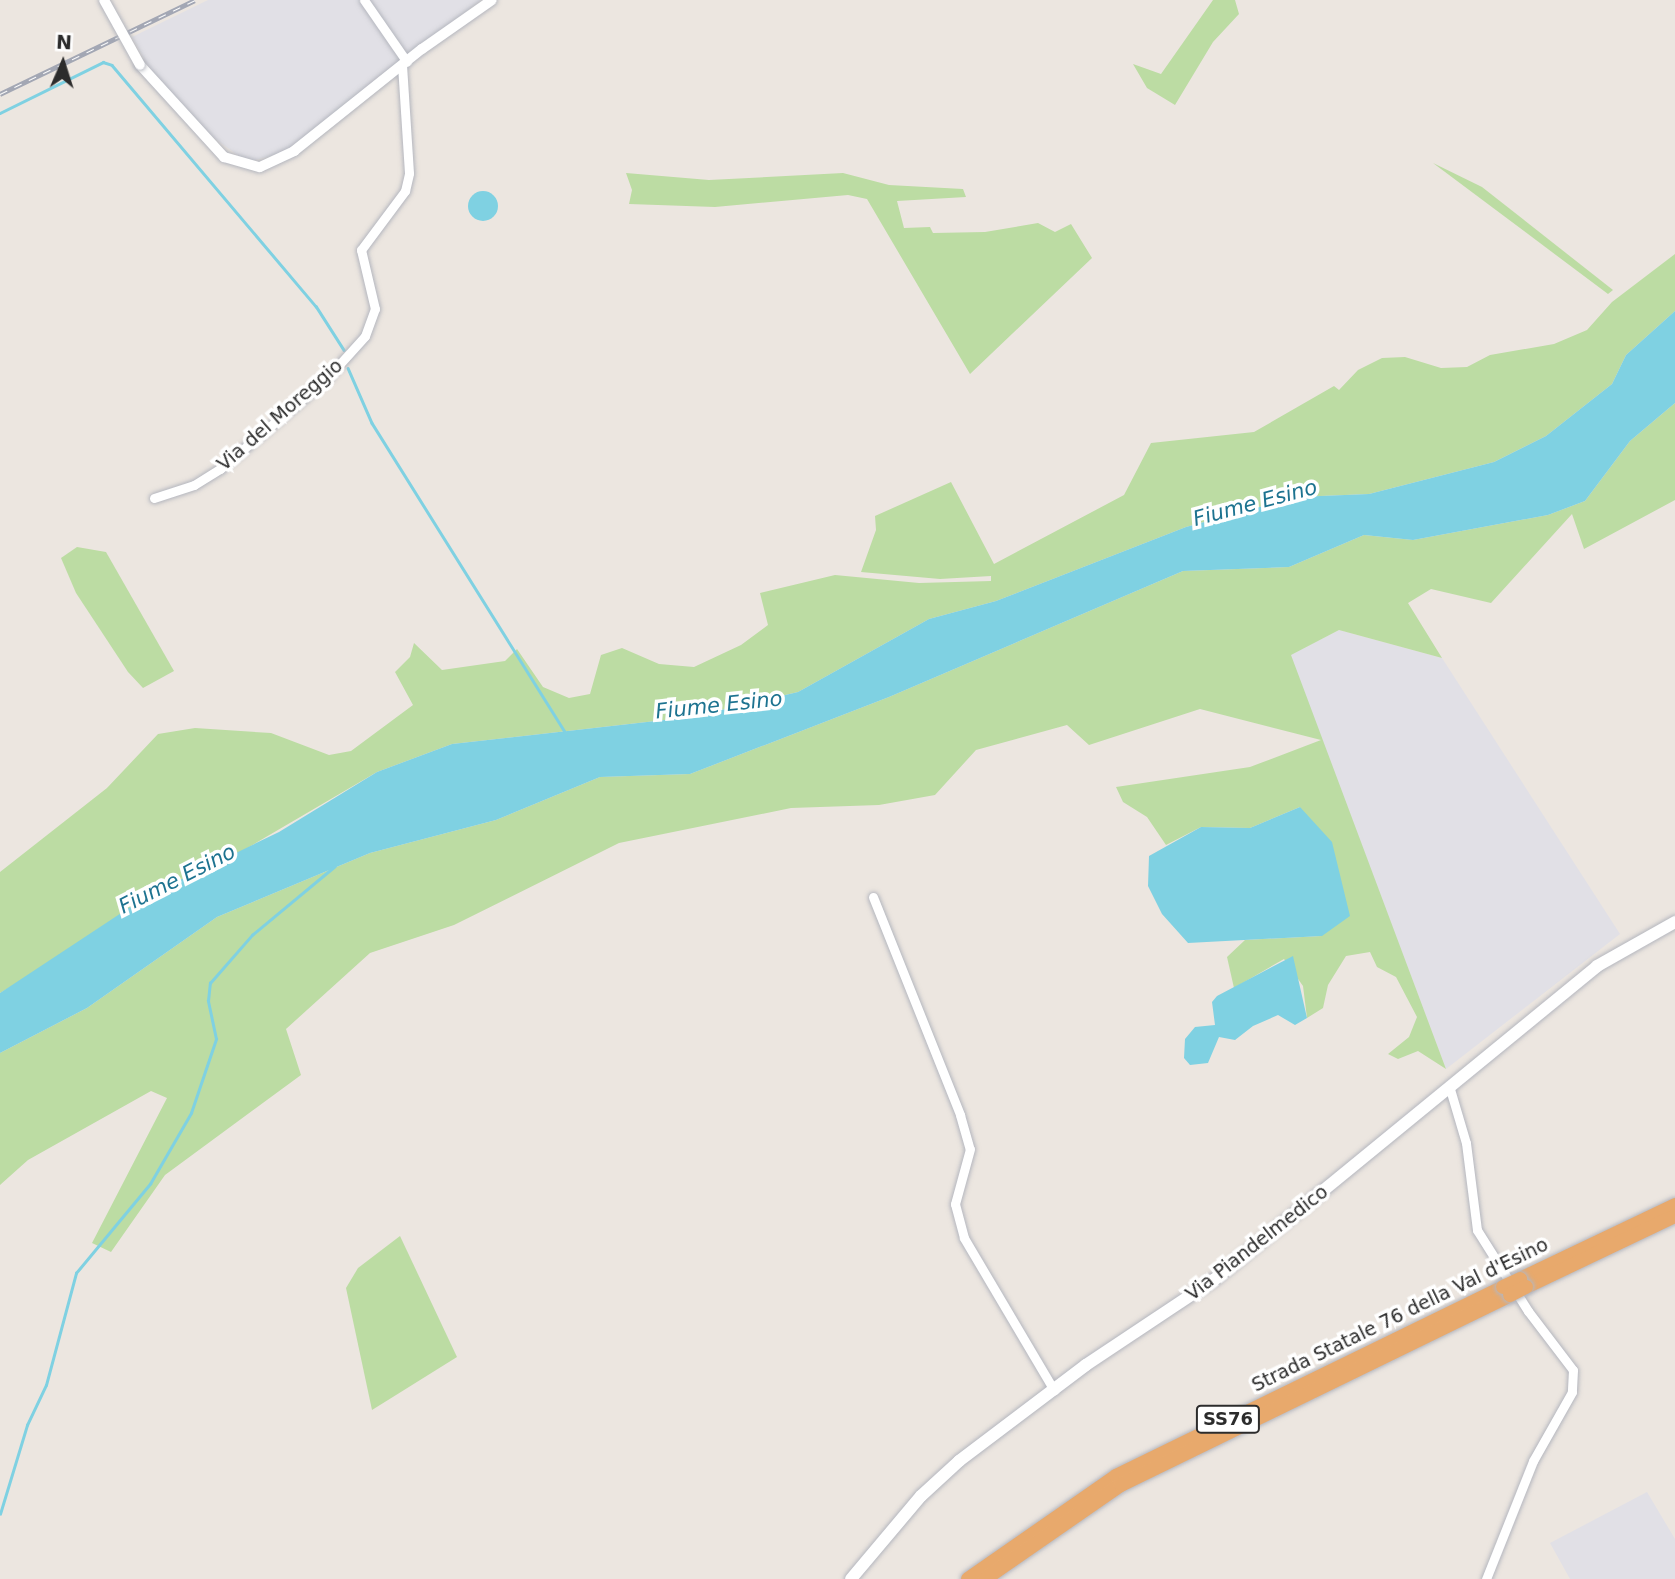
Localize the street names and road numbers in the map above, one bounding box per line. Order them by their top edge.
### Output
street label: Via del Moreggio [213,354,347,476]
street label: Via Piandelmedico [1181,1180,1333,1306]
street label: Strada Statale 76 della Val d'Esino [1248,1233,1552,1397]
road number: SS76 [1195,1404,1261,1434]

